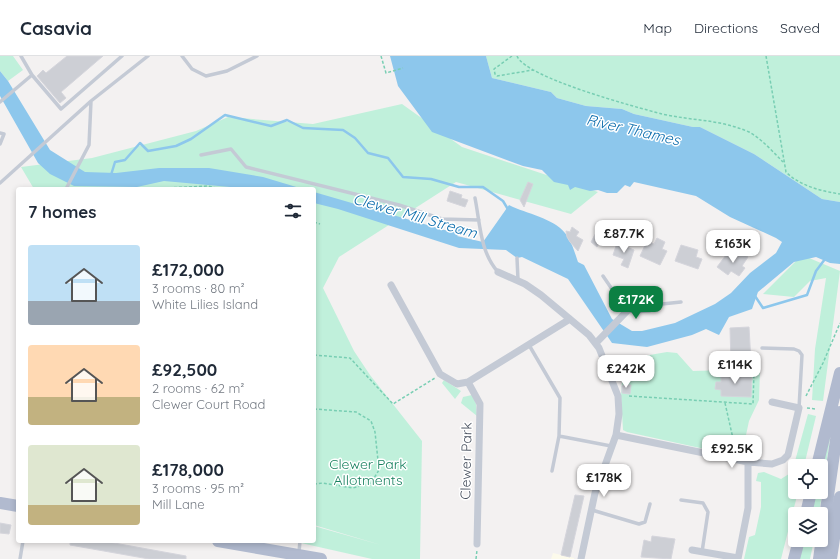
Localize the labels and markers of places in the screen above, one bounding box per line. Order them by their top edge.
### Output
pin: £87.7K [591,220,657,254]
pin: £163K [705,230,761,264]
pin: £172K [608,286,664,320]
pin: £114K [707,351,763,385]
pin: £242K [598,355,654,389]
pin: £92.5K [699,435,765,469]
pin: £178K [576,464,632,498]

